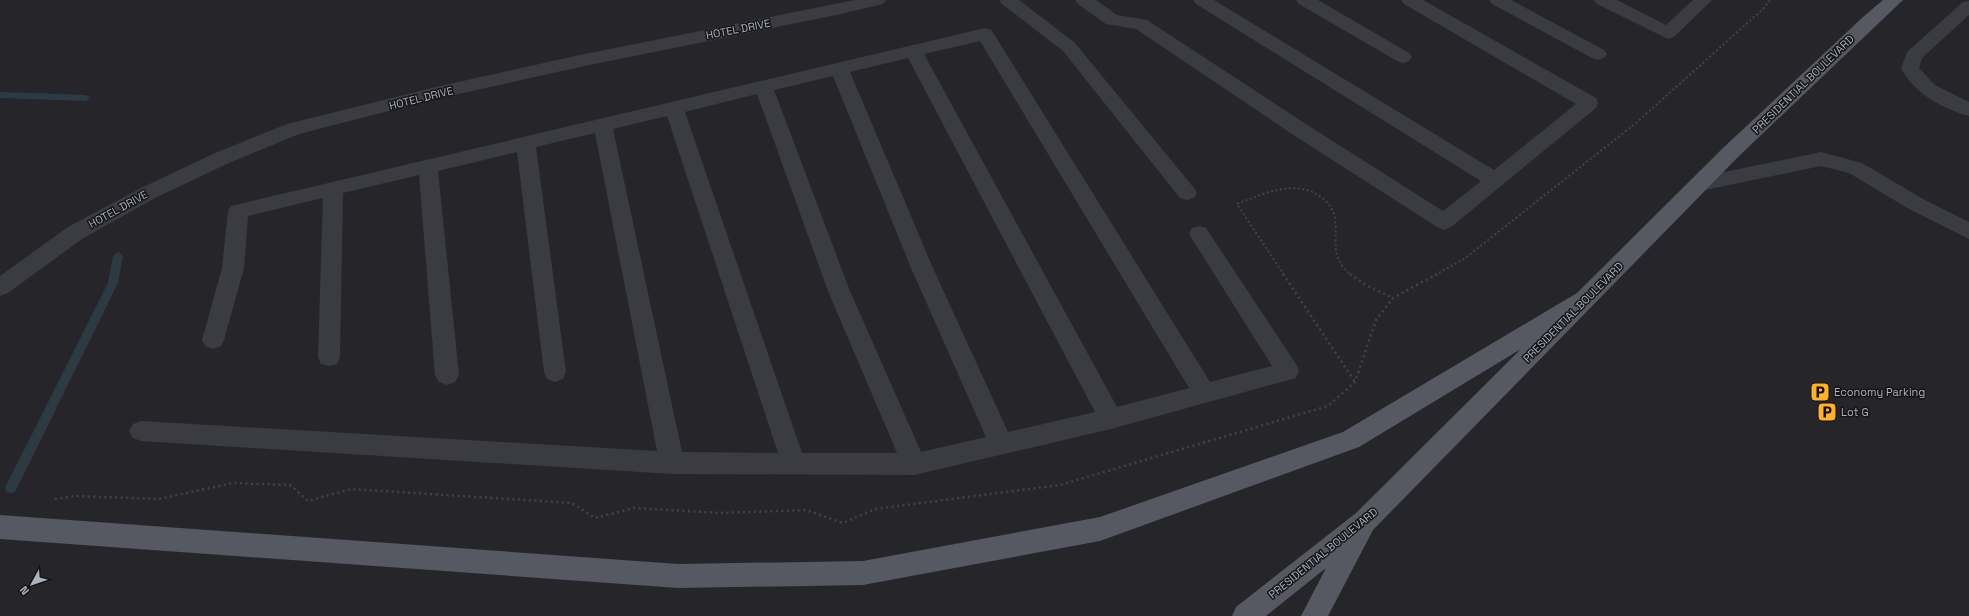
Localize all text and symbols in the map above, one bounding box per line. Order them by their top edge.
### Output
street label: HOTEL DRIVE [705,16,771,42]
street label: PRESIDENTIAL BOULEVARD [1749,32,1857,136]
street label: HOTEL DRIVE [388,83,454,113]
street label: HOTEL DRIVE [86,187,150,231]
street label: PRESIDENTIAL BOULEVARD [1520,259,1626,365]
parking icon: Economy Parking [1809,381,1831,403]
place label: Economy Parking [1834,385,1925,399]
parking icon: Lot G [1816,401,1838,423]
place label: Lot G [1841,405,1869,419]
street label: PRESIDENTIAL BOULEVARD [1266,505,1380,601]
north arrow [12,564,52,604]
text: N [17,583,32,598]

